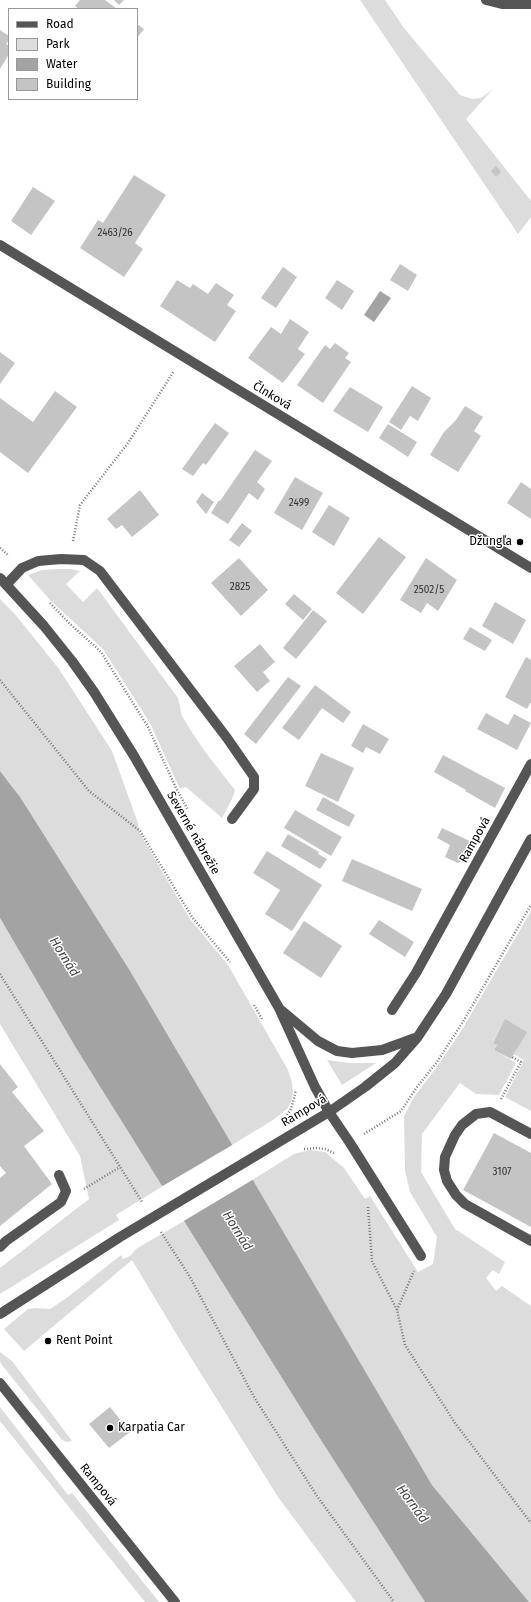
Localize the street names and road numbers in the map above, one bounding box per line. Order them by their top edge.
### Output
street label: Člnková [250,379,294,413]
street label: Severné nábrežie [163,789,223,877]
street label: Rampová [457,815,493,865]
street label: Rampová [279,1092,329,1130]
street label: Rampová [77,1461,119,1509]

